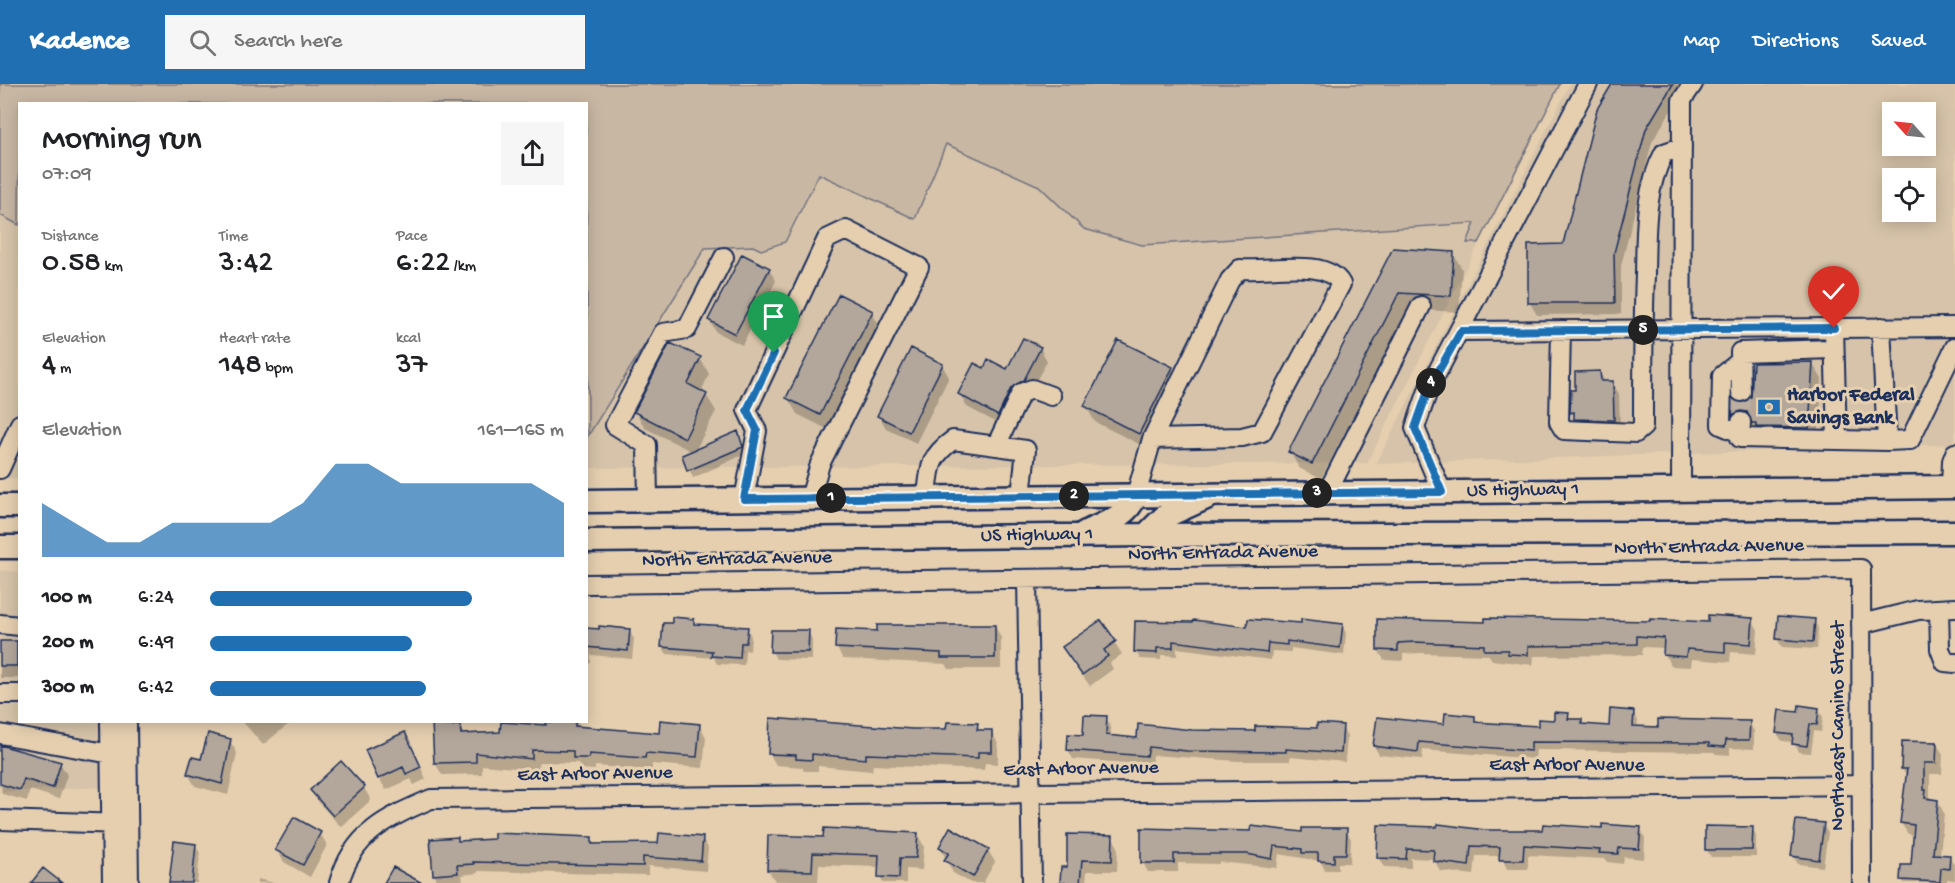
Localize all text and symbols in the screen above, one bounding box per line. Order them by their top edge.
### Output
search box [165,15,585,69]
text: Kadence [30,26,129,59]
icon: search [186,26,219,59]
text: Search here [234,29,342,55]
text: Map [1683,30,1720,55]
text: Directions [1753,30,1838,55]
text: Saved [1871,30,1925,55]
north arrow [1882,102,1936,156]
map controls [1882,102,1936,222]
text: Morning run [42,122,202,160]
button: share [501,122,564,185]
text: 07:09 [42,164,91,187]
button: locate [1882,168,1936,222]
text: Distance [42,228,99,247]
text: Time [219,228,248,247]
text: Pace [396,228,427,247]
text: 0.58 [42,247,101,282]
text: 3:42 [219,247,273,282]
text: 6:22 [396,247,450,282]
text: km [101,258,123,277]
text: /km [450,258,476,277]
pin [1808,266,1859,328]
icon: check [1817,275,1850,308]
pin [748,291,799,353]
icon: arrive [757,300,790,333]
pin: 5 [1628,315,1658,345]
text: 5 [1639,320,1647,339]
text: Elevation [42,330,106,349]
text: Heart rate [219,330,291,349]
text: kcal [396,330,421,349]
text: 4 [42,349,56,384]
text: 148 [219,349,262,384]
text: 37 [396,349,427,384]
text: m [56,360,71,379]
text: bpm [262,360,293,379]
pin: 4 [1416,368,1446,398]
text: 4 [1427,373,1435,392]
place label: Harbor Federal Savings Bank [1787,385,1915,431]
bank icon: Harbor Federal Savings Bank [1756,394,1782,420]
text: Elevation [42,420,122,443]
text: 161–165 m [478,420,564,443]
pin: 3 [1302,478,1332,508]
street label: US Highway 1 [1466,479,1580,503]
pin: 2 [1059,481,1089,511]
pin: 1 [816,483,846,513]
text: 3 [1313,483,1321,502]
text: 2 [1070,486,1078,505]
text: 1 [828,488,834,507]
street label: US Highway 1 [980,524,1094,548]
street label: North Entrada Avenue [1614,535,1805,561]
street label: North Entrada Avenue [1128,541,1319,567]
street label: North Entrada Avenue [642,547,833,573]
text: 100 m [42,587,92,610]
text: 6:24 [138,587,174,610]
street label: Northeast Camino Street [1828,619,1851,831]
text: 200 m [42,632,93,655]
text: 6:49 [138,632,174,655]
text: 300 m [42,677,94,700]
text: 6:42 [138,677,174,700]
street label: East Arbor Avenue [1489,755,1645,778]
street label: East Arbor Avenue [1003,757,1160,783]
street label: East Arbor Avenue [517,762,674,788]

